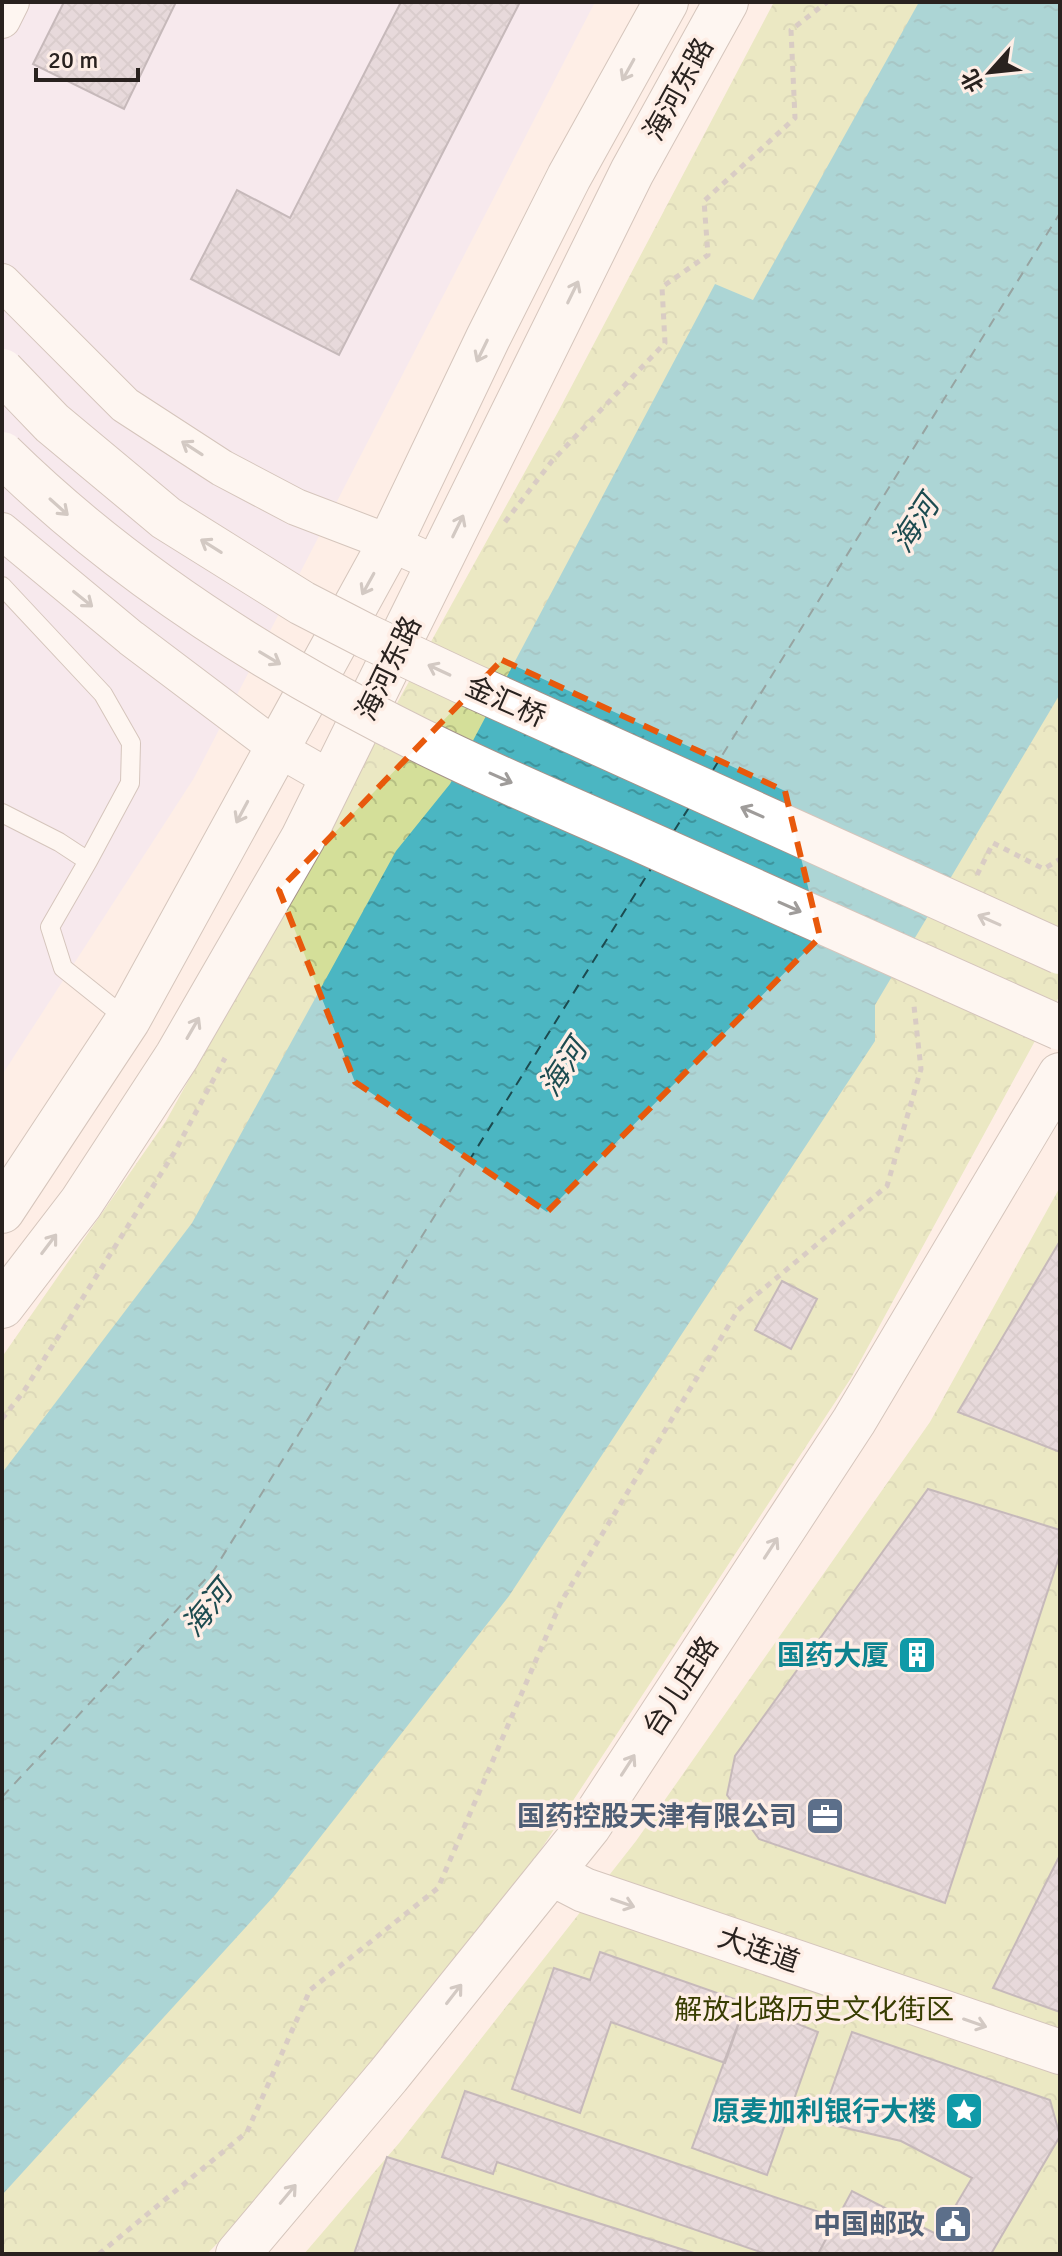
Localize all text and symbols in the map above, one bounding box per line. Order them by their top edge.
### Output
scale bar [36,32,138,82]
street label: 海河东路 [637,32,721,147]
north arrow [950,32,1030,112]
text: 20 m [48,45,98,75]
one-way arrow [620,58,635,82]
text: 北 [956,65,990,97]
one-way arrow [565,281,581,305]
one-way arrow [474,338,489,362]
one-way arrow [181,440,204,456]
water label: 海河 [884,485,950,560]
one-way arrow [49,498,69,516]
one-way arrow [451,514,466,538]
one-way arrow [200,538,222,555]
one-way arrow [359,572,375,595]
one-way arrow [72,590,93,608]
street label: 海河东路 [349,611,429,726]
one-way arrow [259,651,282,667]
one-way arrow [427,662,451,677]
street label: 金汇桥 [460,669,551,735]
one-way arrow [489,771,513,786]
one-way arrow [234,799,249,823]
one-way arrow [740,804,765,819]
one-way arrow [777,900,801,915]
one-way arrow [977,911,1002,926]
one-way arrow [185,1017,201,1040]
water label: 海河 [532,1029,598,1104]
one-way arrow [41,1234,58,1255]
one-way arrow [763,1537,779,1559]
water label: 海河 [174,1570,244,1644]
street label: 台儿庄路 [636,1630,726,1743]
building icon: 国药大厦 [896,1634,938,1676]
place label: 国药大厦 [777,1639,889,1673]
one-way arrow [621,1754,637,1777]
office icon: 国药控股天津有限公司 [804,1795,846,1837]
place label: 国药控股天津有限公司 [517,1800,797,1834]
one-way arrow [611,1897,636,1912]
street label: 大连道 [713,1920,804,1980]
one-way arrow [445,1984,462,2005]
park label: 解放北路历史文化街区 [674,1993,954,2027]
one-way arrow [963,2017,988,2032]
place icon: 原麦加利银行大楼 [943,2090,985,2132]
place label: 原麦加利银行大楼 [712,2095,936,2129]
one-way arrow [279,2185,297,2205]
public building icon: 中国邮政 [932,2203,974,2245]
place label: 中国邮政 [813,2208,925,2242]

